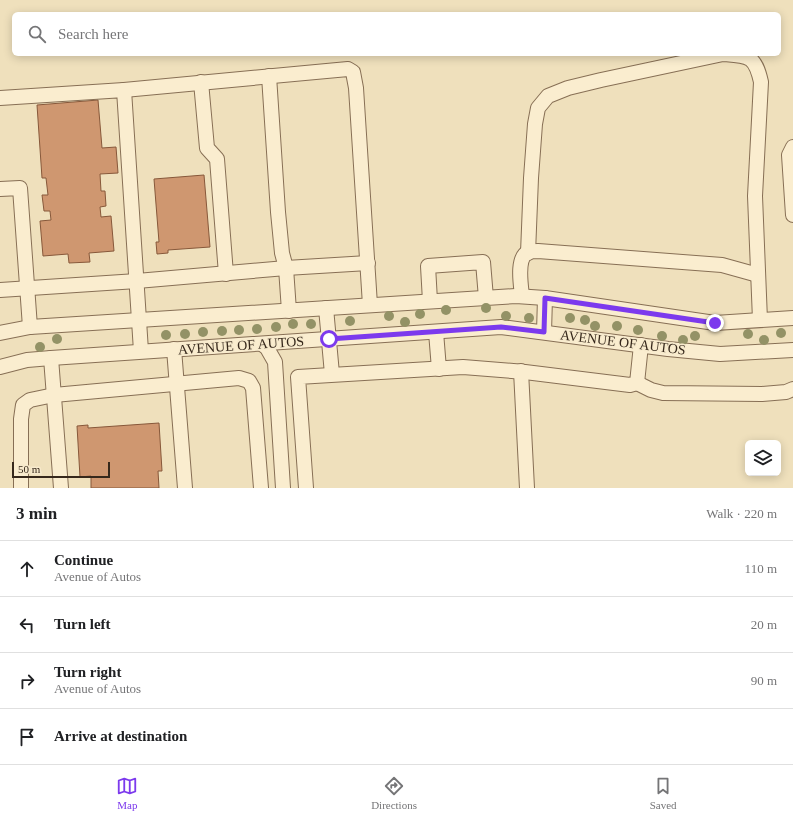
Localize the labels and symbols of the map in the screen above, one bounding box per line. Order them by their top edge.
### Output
route end [706,314,724,332]
street label: AVENUE OF AUTOS [559,327,687,358]
route start [320,330,338,348]
street label: AVENUE OF AUTOS [178,334,305,357]
scale bar [12,460,110,479]

